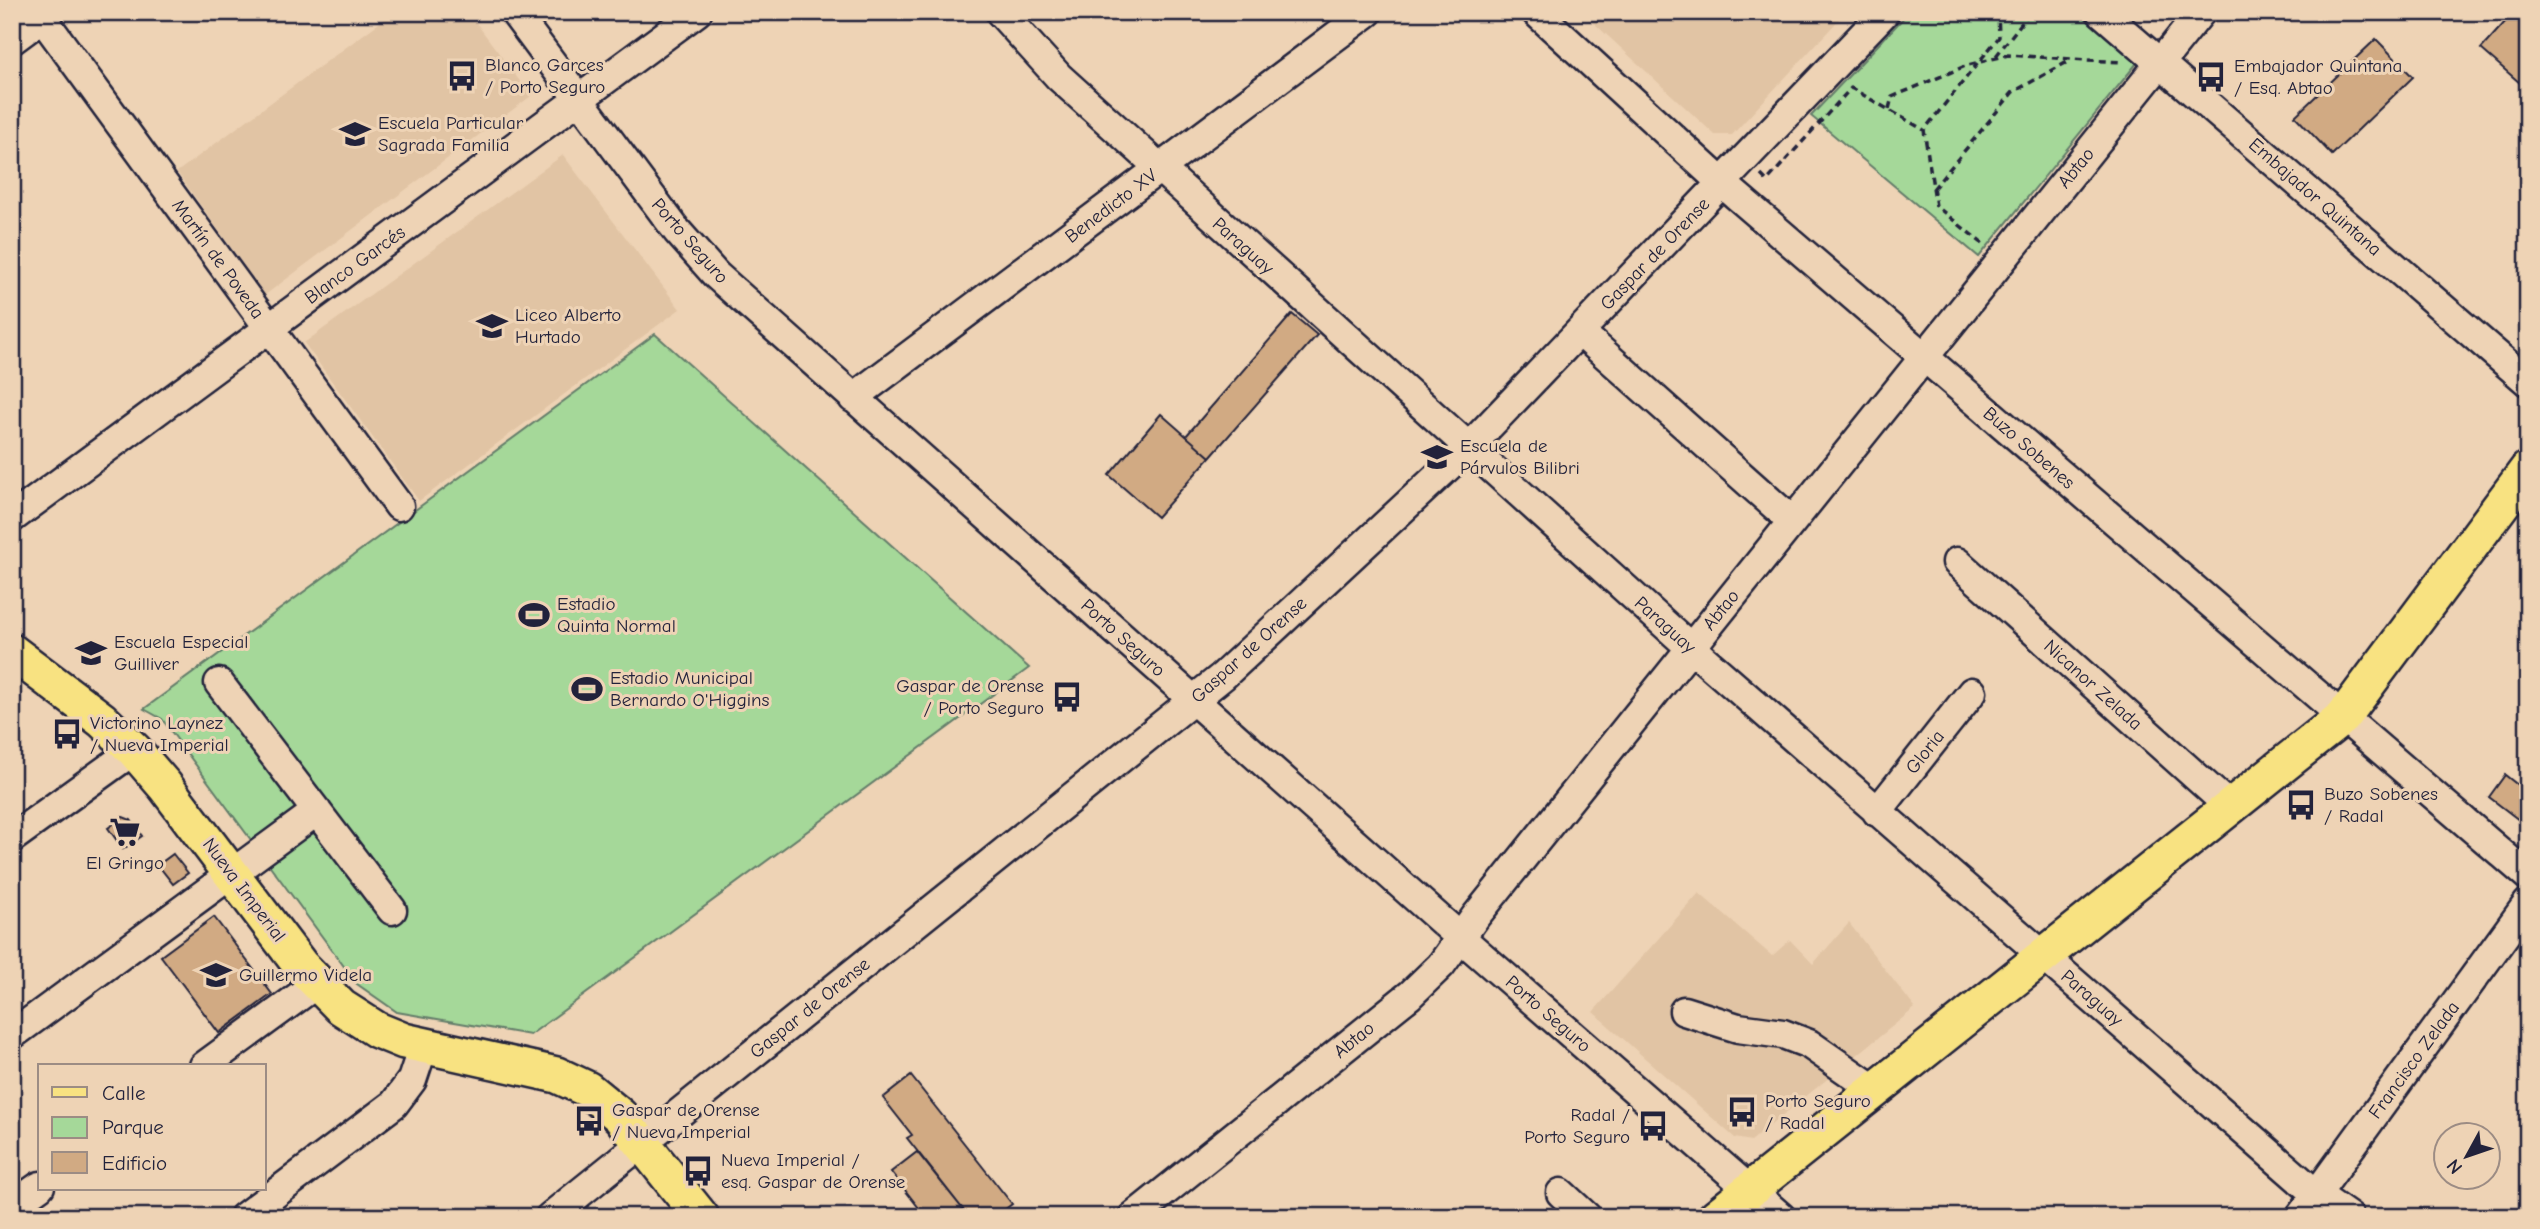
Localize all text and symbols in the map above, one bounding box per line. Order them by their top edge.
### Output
place label: Blanco Garces / Porto Seguro [485,54,605,98]
place label: Embajador Quintana / Esq. Abtao [2234,55,2402,99]
bus stop icon: Blanco Garces / Porto Seguro [445,59,479,93]
bus stop icon: Embajador Quintana / Esq. Abtao [2194,60,2228,94]
place label: Escuela Particular Sagrada Familia [378,112,524,156]
school or university icon: Escuela Particular Sagrada Familia [338,117,372,151]
street label: Embajador Quintana [2244,133,2386,261]
street label: Abtao [2053,143,2099,193]
street label: Benedicto XV [1061,164,1162,248]
street label: Gaspar de Orense [1596,193,1714,315]
street label: Porto Seguro [647,194,733,288]
street label: Martín de Poveda [167,195,269,323]
street label: Paraguay [1208,213,1278,280]
street label: Blanco Garcés [300,221,410,309]
place label: Liceo Alberto Hurtado [515,304,621,348]
school or university icon: Liceo Alberto Hurtado [475,309,509,343]
street label: Buzo Sobenes [1979,402,2079,494]
place label: Escuela de Párvulos Bilibri [1460,435,1580,479]
school or university icon: Escuela de Párvulos Bilibri [1420,440,1454,474]
street label: Abtao [1698,585,1744,635]
street label: Gaspar de Orense [1187,592,1311,708]
street label: Paraguay [1630,592,1700,659]
place label: Estadio Quinta Normal [557,593,676,637]
street label: Porto Seguro [1076,594,1170,682]
sports icon: Estadio Quinta Normal [517,598,551,632]
place label: Escuela Especial Guilliver [114,631,248,675]
street label: Nicanor Zelada [2039,635,2147,735]
school or university icon: Escuela Especial Guilliver [74,636,108,670]
place label: Estadio Municipal Bernardo O'Higgins [610,667,770,711]
sports icon: Estadio Municipal Bernardo O'Higgins [570,672,604,706]
place label: Gaspar de Orense / Porto Seguro [896,675,1044,719]
bus stop icon: Gaspar de Orense / Porto Seguro [1050,680,1084,714]
place label: Victorino Laynez / Nueva Imperial [90,712,229,756]
bus stop icon: Victorino Laynez / Nueva Imperial [50,717,84,751]
street label: Gloria [1901,726,1949,778]
place label: Buzo Sobenes / Radal [2324,783,2438,827]
bus stop icon: Buzo Sobenes / Radal [2284,788,2318,822]
supermarket icon: El Gringo [108,815,142,849]
street label: Nueva Imperial [198,834,290,946]
place label: El Gringo [86,852,164,874]
street label: Gaspar de Orense [746,953,874,1063]
school or university icon: Guillermo Videla [199,958,233,992]
place label: Guillermo Videla [239,964,372,986]
street label: Paraguay [2057,965,2128,1031]
street label: Porto Seguro [1501,971,1595,1057]
street label: Francisco Zelada [2364,997,2464,1123]
street label: Abtao [1329,1017,1379,1063]
legend [38,1064,266,1190]
text: Calle [102,1081,145,1105]
place label: Porto Seguro / Radal [1765,1090,1871,1134]
bus stop icon: Porto Seguro / Radal [1725,1095,1759,1129]
place label: Gaspar de Orense / Nueva Imperial [612,1099,760,1143]
bus stop icon: Gaspar de Orense / Nueva Imperial [572,1104,606,1138]
place label: Radal / Porto Seguro [1524,1104,1630,1148]
bus stop icon: Radal / Porto Seguro [1636,1109,1670,1143]
text: Parque [102,1115,164,1139]
north arrow [2432,1120,2502,1190]
place label: Nueva Imperial / esq. Gaspar de Orense [721,1149,905,1193]
text: Edificio [102,1151,167,1175]
bus stop icon: Nueva Imperial / esq. Gaspar de Orense [681,1154,715,1188]
text: N [2442,1154,2467,1178]

